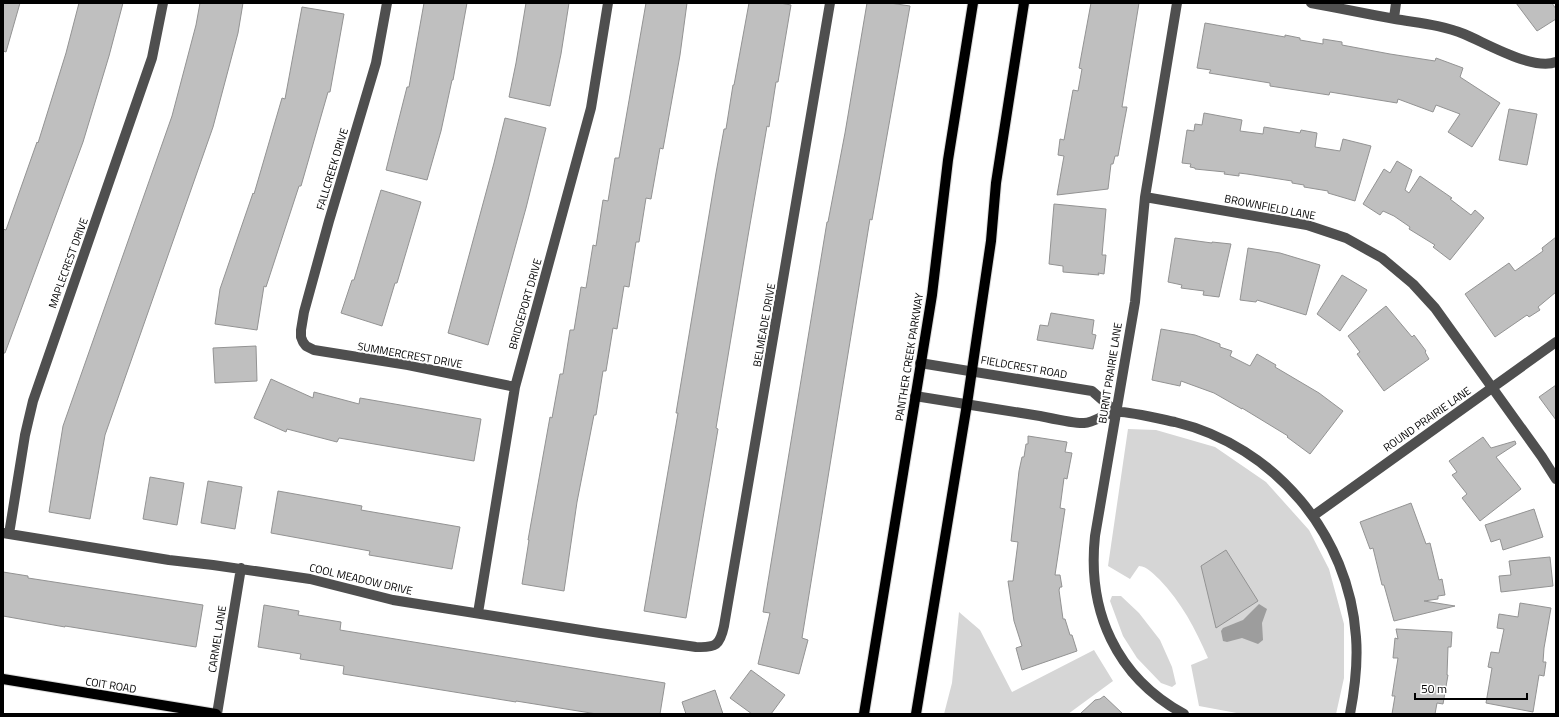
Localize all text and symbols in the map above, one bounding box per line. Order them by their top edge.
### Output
street label: FALLCREEK DRIVE [312,126,352,212]
street label: BROWNFIELD LANE [1223,190,1317,224]
street label: MAPLECREST DRIVE [44,215,92,311]
street label: BRIDGEPORT DRIVE [504,257,546,351]
street label: BELMEADE DRIVE [749,282,779,368]
street label: PANTHER CREEK PARKWAY [891,292,927,422]
street label: BURNT PRAIRIE LANE [1094,321,1126,425]
street label: SUMMERCREST DRIVE [356,338,464,372]
street label: FIELDCREST ROAD [980,352,1068,382]
street label: ROUND PRAIRIE LANE [1380,383,1474,455]
street label: COOL MEADOW DRIVE [308,559,414,599]
street label: CARMEL LANE [204,604,230,674]
street label: COIT ROAD [84,673,138,697]
scale bar [1415,675,1527,701]
text: 50 m [1421,679,1447,698]

